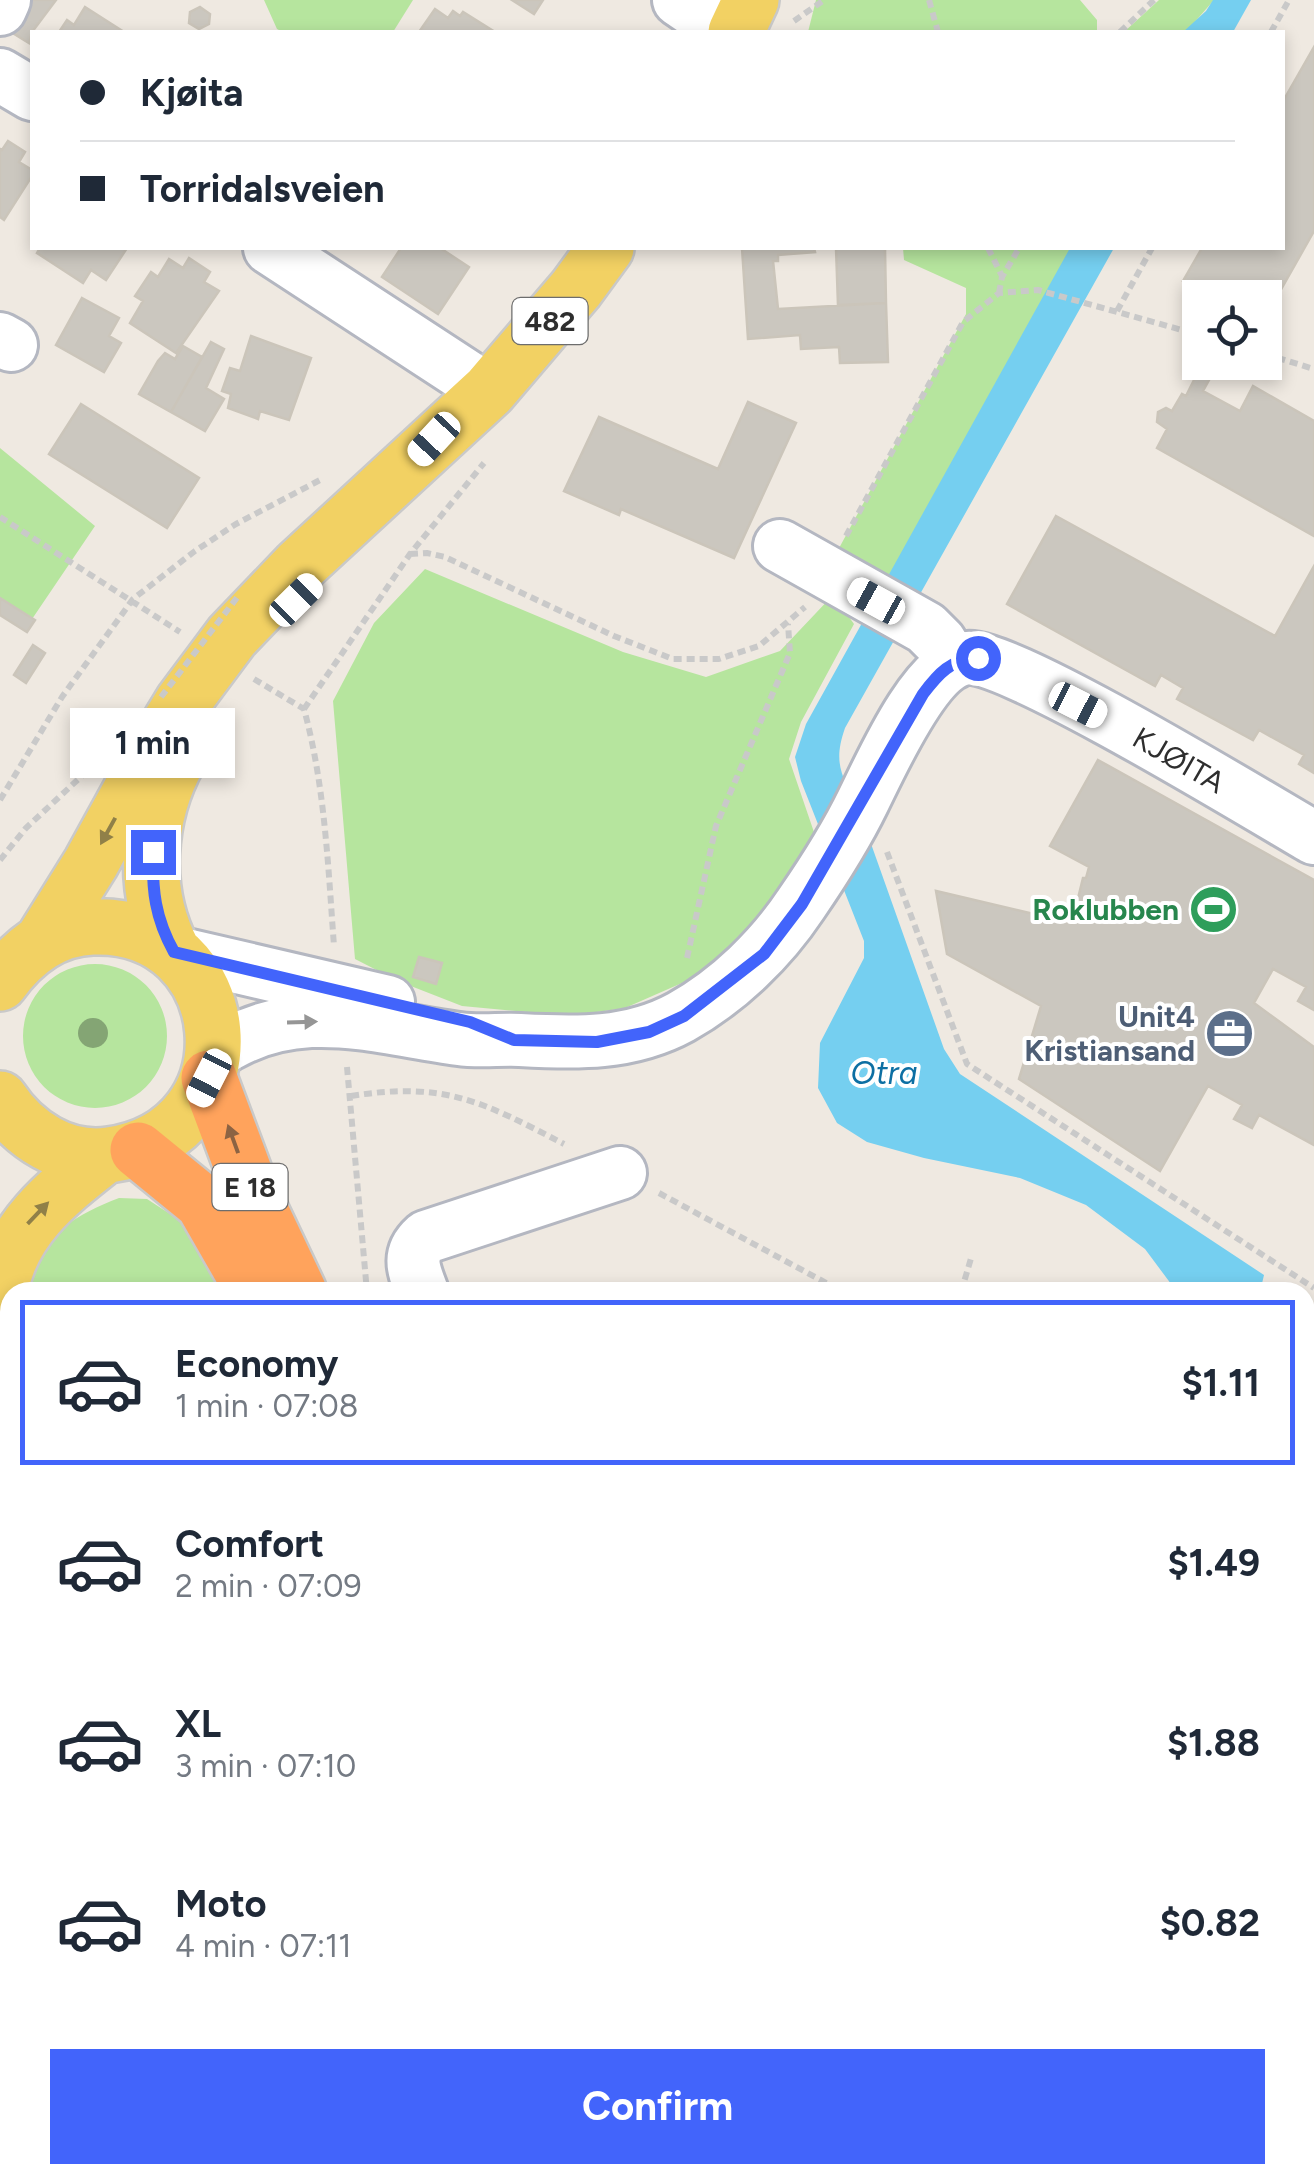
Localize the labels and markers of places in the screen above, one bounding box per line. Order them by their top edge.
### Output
sports icon: Roklubben [1188,883,1240,935]
place label: Roklubben [1032,891,1179,928]
place label: Unit4 Kristiansand [1024,998,1195,1069]
office icon: Unit4 Kristiansand [1204,1007,1256,1059]

